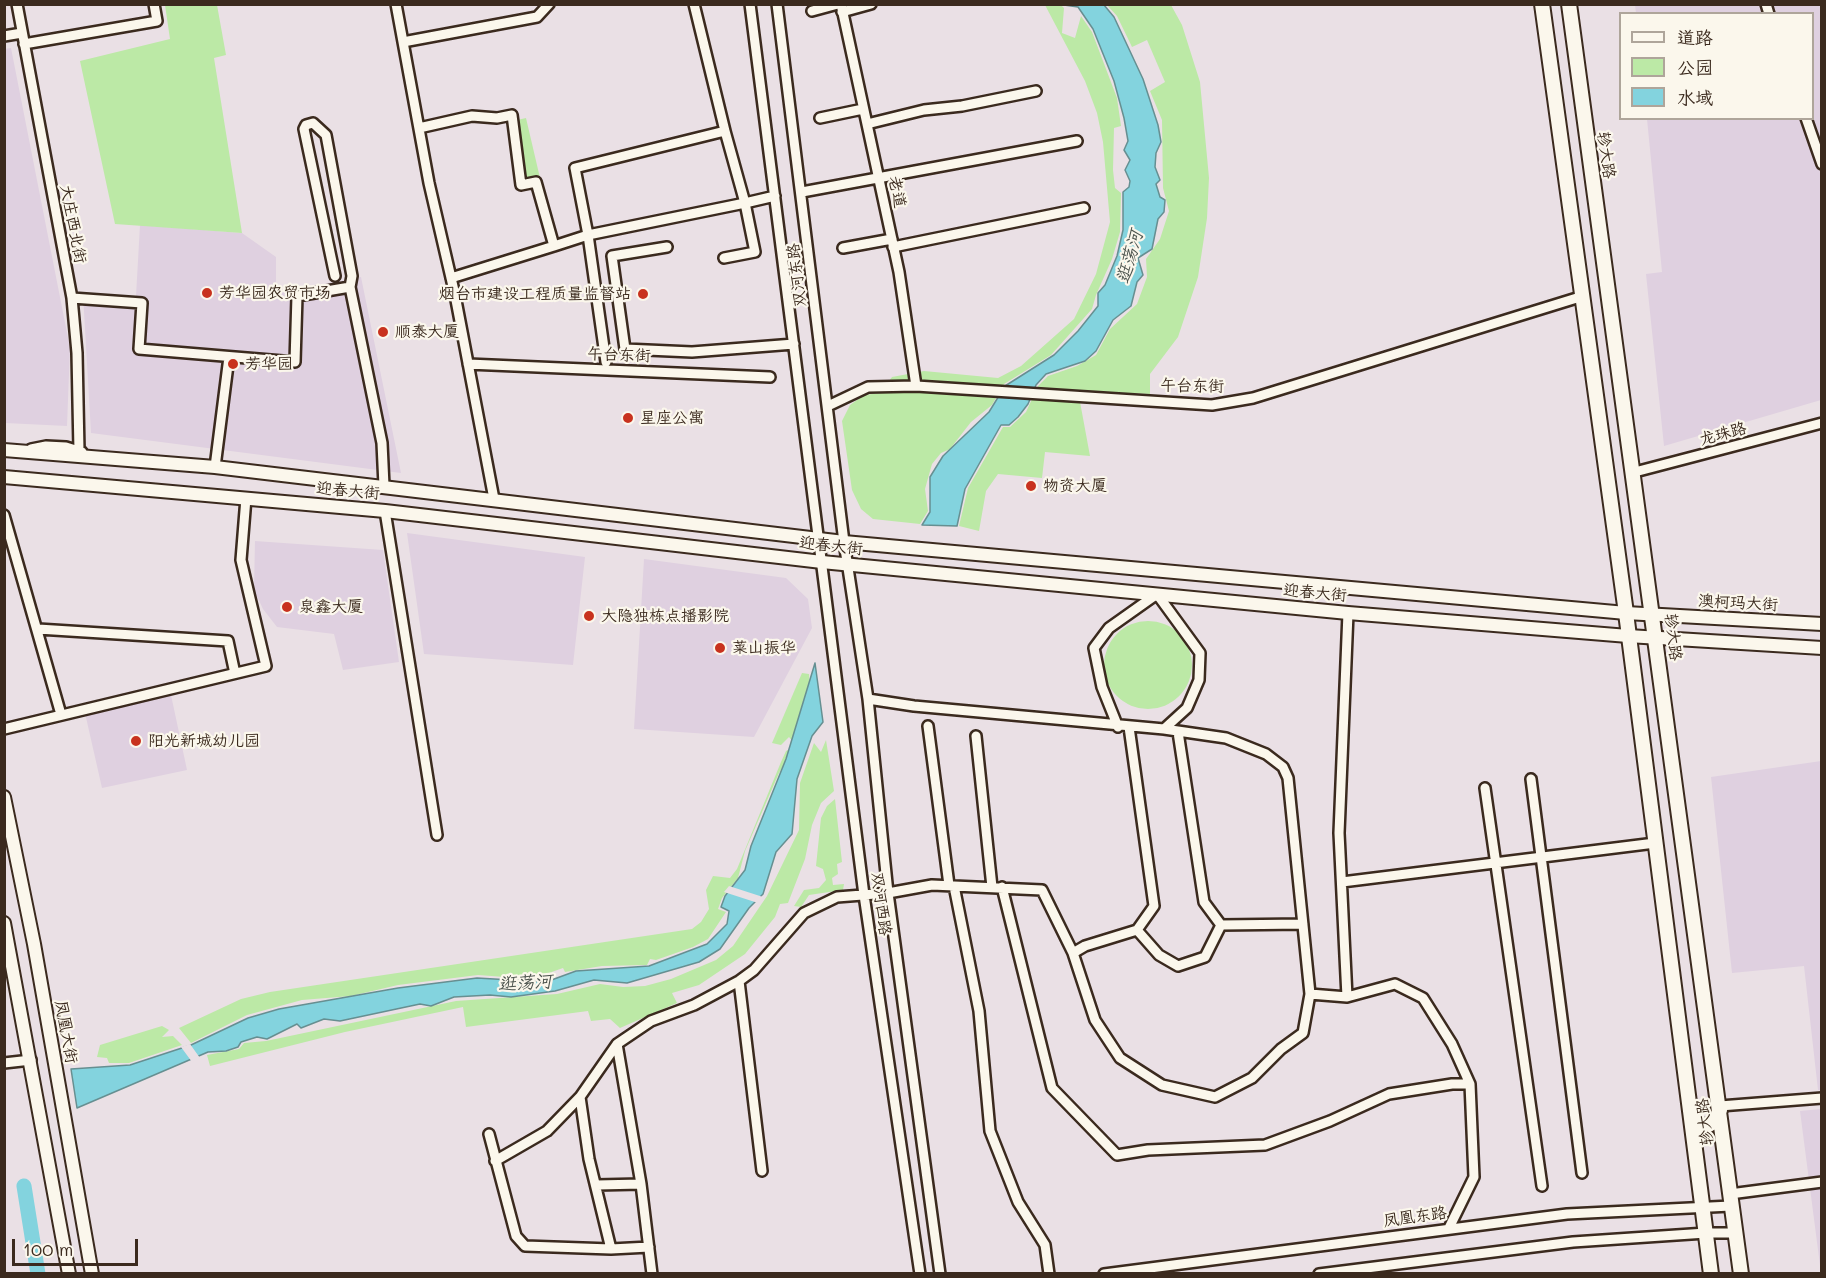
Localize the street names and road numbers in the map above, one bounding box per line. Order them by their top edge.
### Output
street label: 轸大路 [1593,130,1619,180]
street label: 老道 [884,174,910,210]
street label: 大庄西北街 [56,183,90,265]
street label: 双河东路 [784,242,810,308]
street label: 午台东街 [587,344,651,366]
street label: 午台东街 [1160,376,1224,396]
street label: 龙珠路 [1697,419,1749,449]
street label: 迎春大街 [315,479,381,503]
street label: 迎春大街 [798,533,864,559]
street label: 迎春大街 [1282,581,1348,605]
street label: 澳柯玛大街 [1698,591,1778,615]
street label: 轸大路 [1661,612,1685,662]
street label: 双河西路 [867,871,895,937]
street label: 凤凰大街 [51,999,81,1065]
street label: 轸大路 [1693,1097,1717,1147]
street label: 凤凰东路 [1382,1203,1448,1231]

